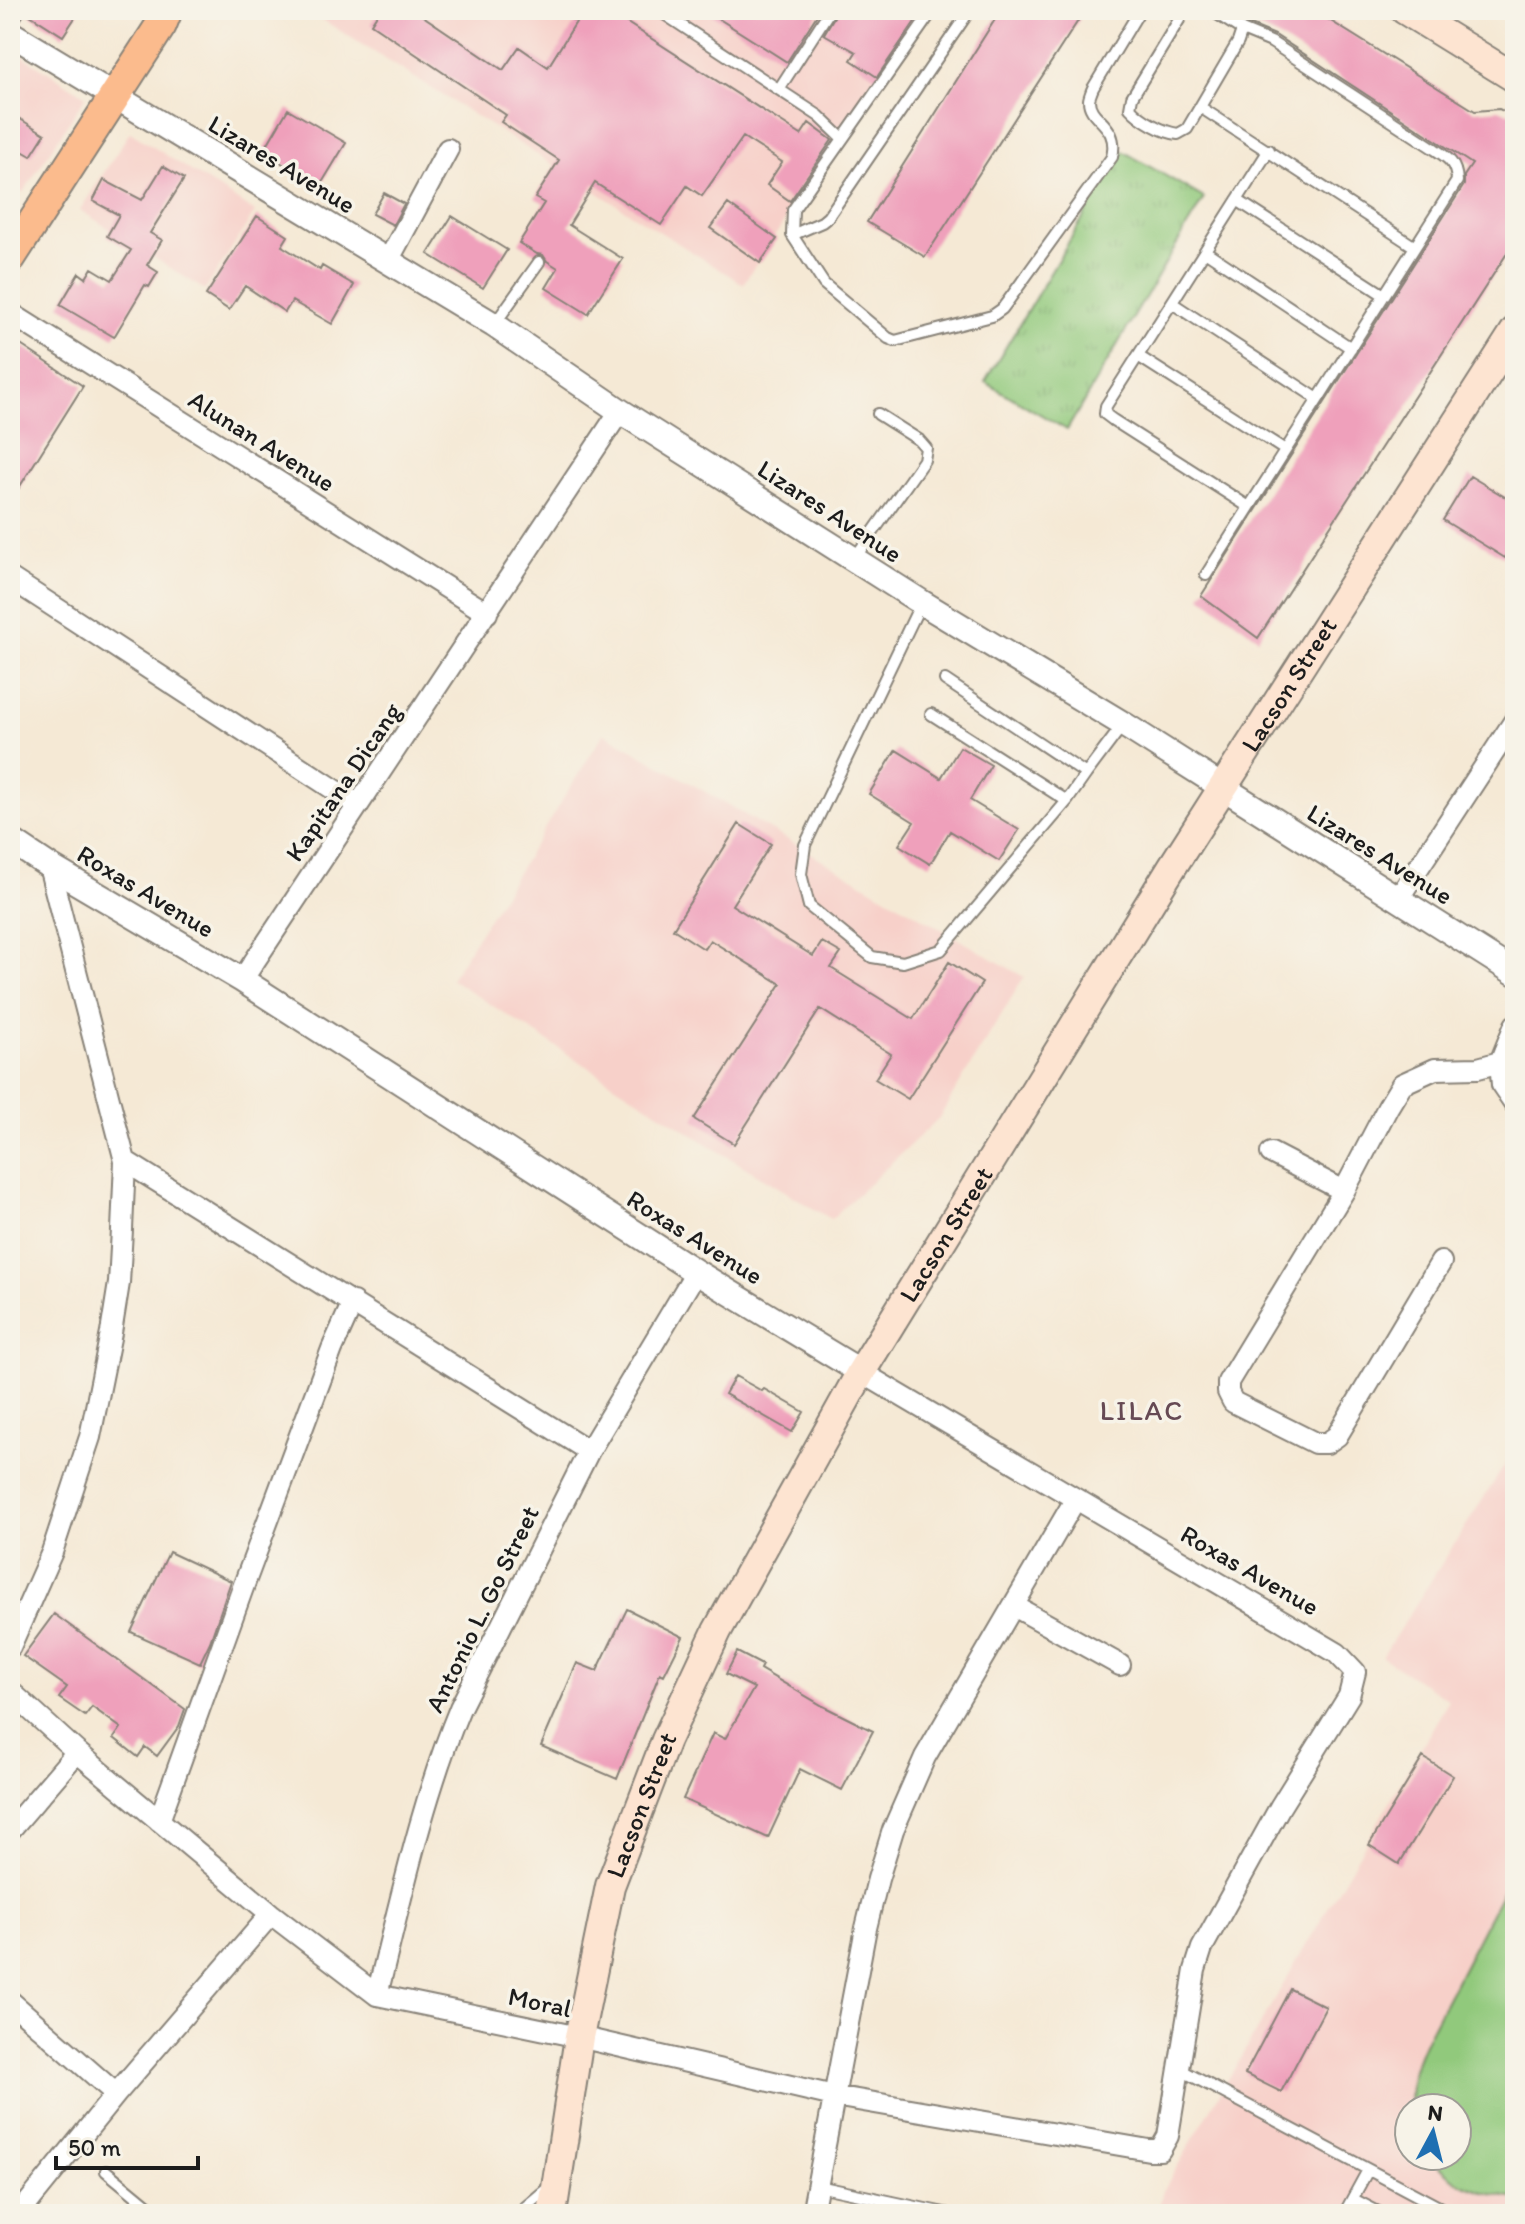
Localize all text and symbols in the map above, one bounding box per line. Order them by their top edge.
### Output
street label: Lizares Avenue [203,108,361,220]
street label: Alunan Avenue [183,383,341,499]
street label: Lizares Avenue [752,452,908,570]
street label: Lacson Street [1234,611,1344,758]
street label: Kapitana Dicang [278,696,408,868]
street label: Lizares Avenue [1301,796,1459,912]
street label: Roxas Avenue [72,837,220,945]
street label: Lacson Street [892,1160,1000,1308]
street label: Roxas Avenue [621,1182,769,1292]
district label: LILAC [1100,1393,1184,1427]
street label: Antonio L. Go Street [418,1500,546,1718]
street label: Roxas Avenue [1175,1517,1325,1623]
street label: Lacson Street [599,1727,684,1882]
street label: Moral [505,1980,575,2024]
north arrow [1393,2092,1473,2172]
text: N [1426,2098,1444,2127]
scale bar [56,2120,198,2170]
text: 50 m [68,2133,121,2162]

